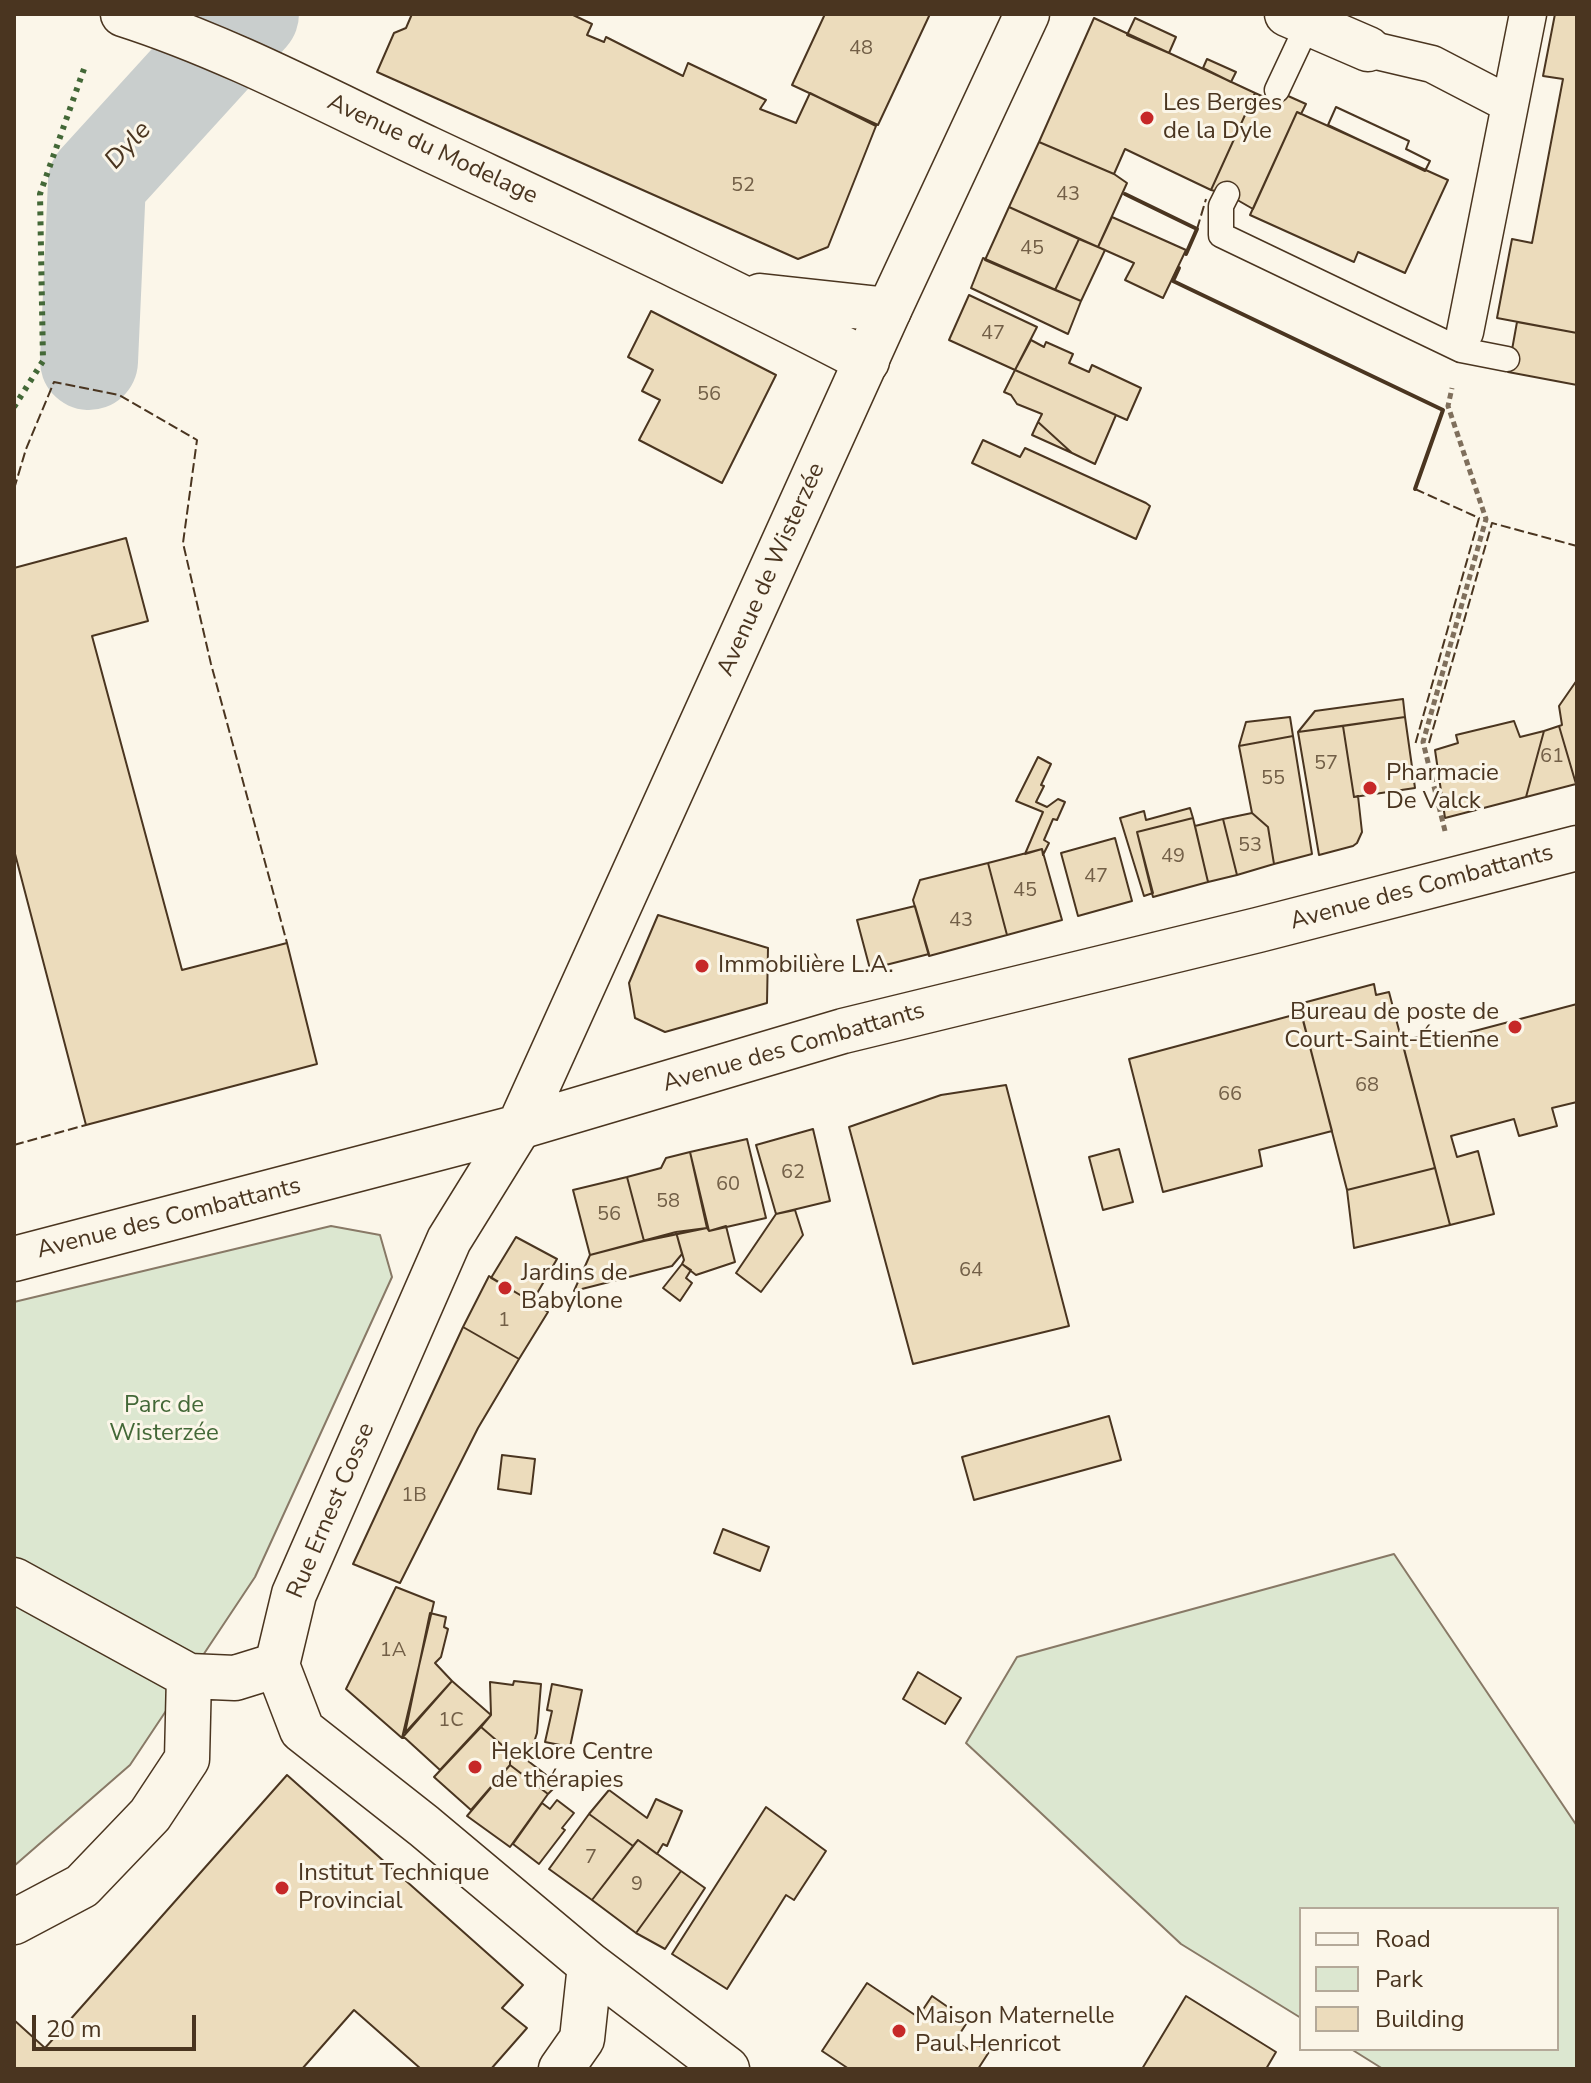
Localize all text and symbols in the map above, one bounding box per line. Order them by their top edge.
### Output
house number: 48 [849,37,873,61]
street label: Avenue du Modelage [322,89,542,211]
place label: Les Berges de la Dyle [1163,90,1282,146]
marker: Les Berges de la Dyle [1138,109,1156,127]
water label: Dyle [99,115,159,177]
house number: 52 [731,174,755,198]
house number: 43 [1056,183,1080,207]
house number: 45 [1020,237,1044,261]
house number: 47 [981,322,1005,346]
house number: 56 [697,383,721,407]
street label: Avenue de Wisterzée [712,459,832,681]
house number: 61 [1540,745,1564,769]
house number: 57 [1314,752,1338,776]
place label: Pharmacie De Valck [1386,760,1499,816]
house number: 55 [1261,767,1285,791]
marker: Pharmacie De Valck [1361,779,1379,797]
house number: 53 [1238,834,1262,858]
street label: Avenue des Combattants [1287,839,1557,937]
house number: 49 [1161,845,1185,869]
house number: 47 [1084,865,1108,889]
house number: 45 [1013,879,1037,903]
house number: 43 [949,909,973,933]
place label: Immobilière L.A. [718,952,894,980]
marker: Immobilière L.A. [693,957,711,975]
street label: Avenue des Combattants [660,997,928,1099]
place label: Bureau de poste de Court-Saint-Étienne [1284,999,1499,1055]
marker: Bureau de poste de Court-Saint-Étienne [1506,1018,1524,1036]
house number: 68 [1355,1074,1379,1098]
house number: 66 [1218,1083,1242,1107]
house number: 62 [781,1161,805,1185]
street label: Avenue des Combattants [34,1172,304,1266]
house number: 60 [716,1173,740,1197]
house number: 58 [656,1190,680,1214]
house number: 56 [597,1203,621,1227]
house number: 64 [959,1259,983,1283]
place label: Jardins de Babylone [521,1260,628,1316]
marker: Jardins de Babylone [496,1279,514,1297]
house number: 1 [498,1309,510,1333]
park label: Parc de Wisterzée [109,1392,219,1448]
street label: Rue Ernest Cosse [282,1419,382,1603]
house number: 1B [401,1484,427,1508]
house number: 1A [380,1639,406,1663]
house number: 1C [438,1709,464,1733]
place label: Heklore Centre de thérapies [491,1739,653,1795]
marker: Heklore Centre de thérapies [466,1758,484,1776]
house number: 7 [585,1846,597,1870]
place label: Institut Technique Provincial [298,1860,489,1916]
house number: 9 [631,1873,643,1897]
marker: Institut Technique Provincial [273,1879,291,1897]
legend [1299,1907,1559,2051]
text: Road [1375,1923,1431,1955]
text: Park [1375,1963,1423,1995]
scale bar [36,1999,200,2049]
place label: Maison Maternelle Paul Henricot [915,2003,1115,2059]
text: Building [1375,2003,1465,2035]
text: 20 m [46,2013,102,2045]
marker: Maison Maternelle Paul Henricot [890,2022,908,2040]

